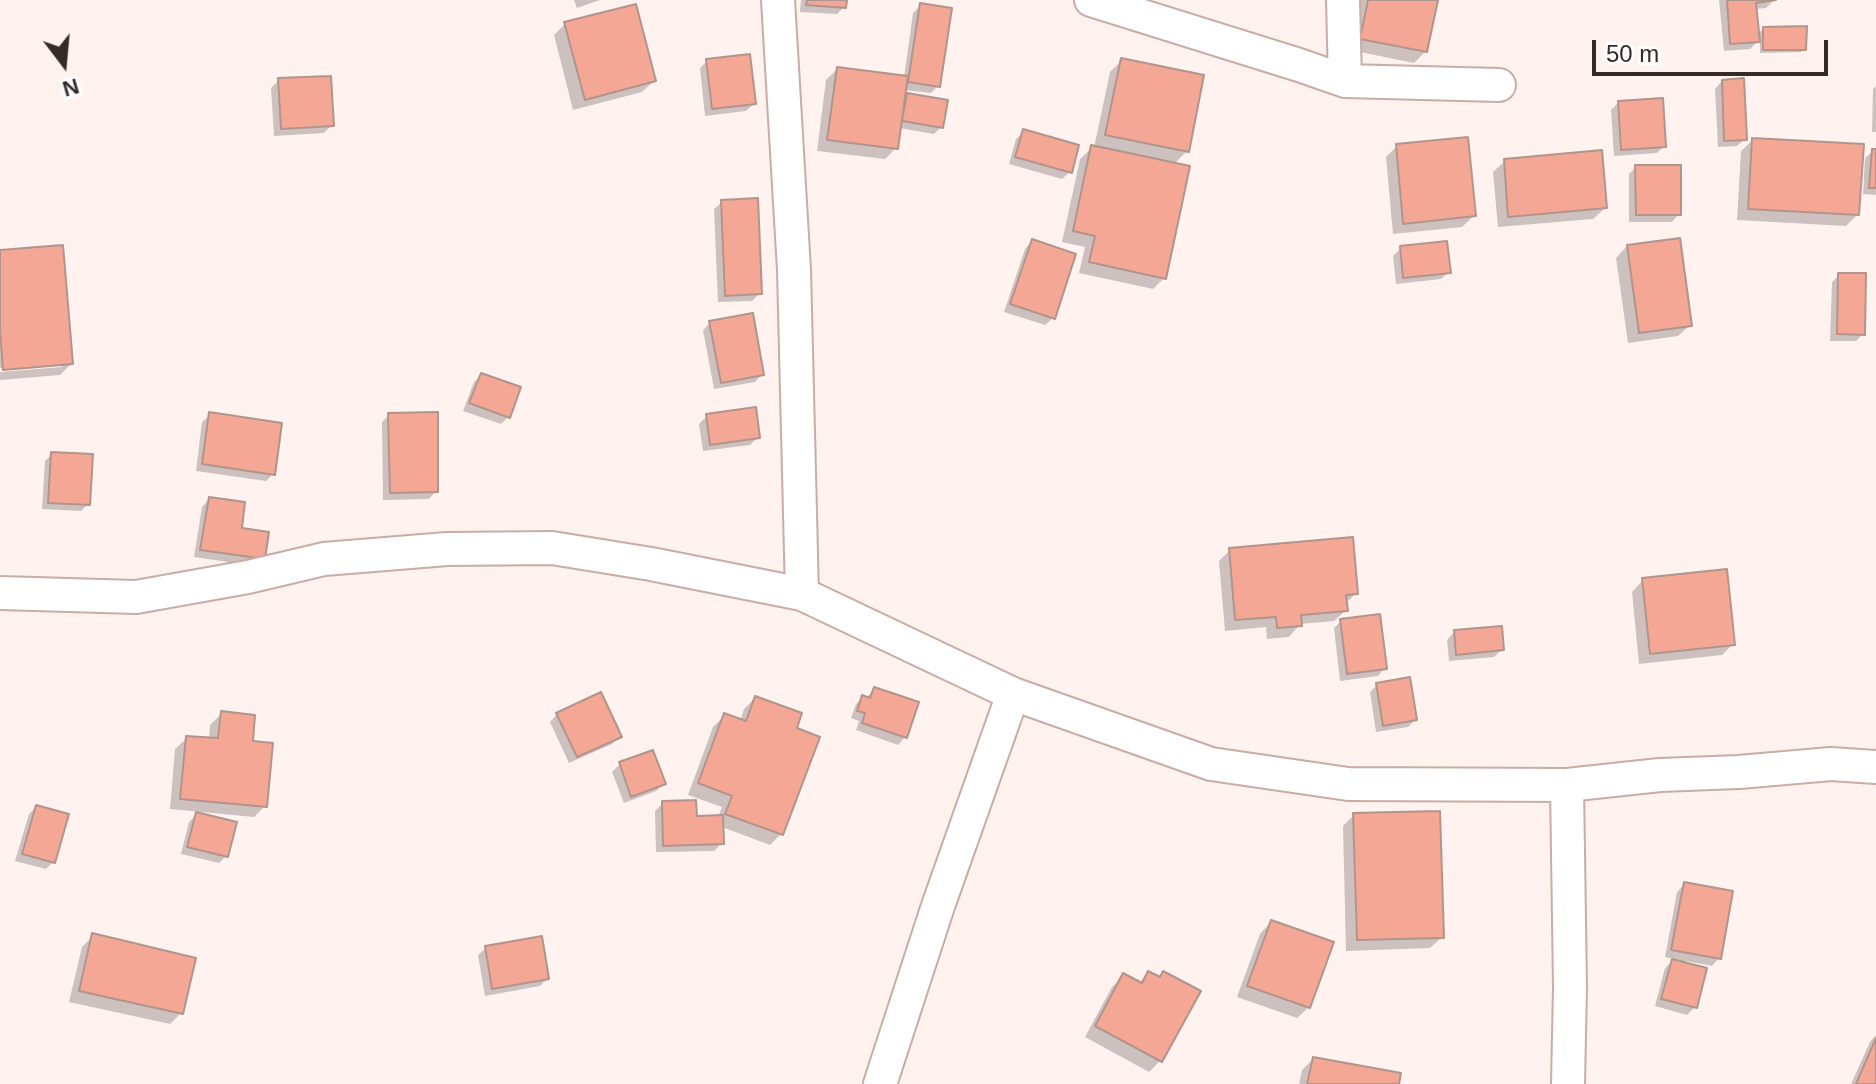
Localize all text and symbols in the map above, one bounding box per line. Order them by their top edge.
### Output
north arrow [24,24,104,104]
scale bar [1596,24,1832,74]
text: 50 m [1606,40,1659,67]
text: N [60,73,82,102]

